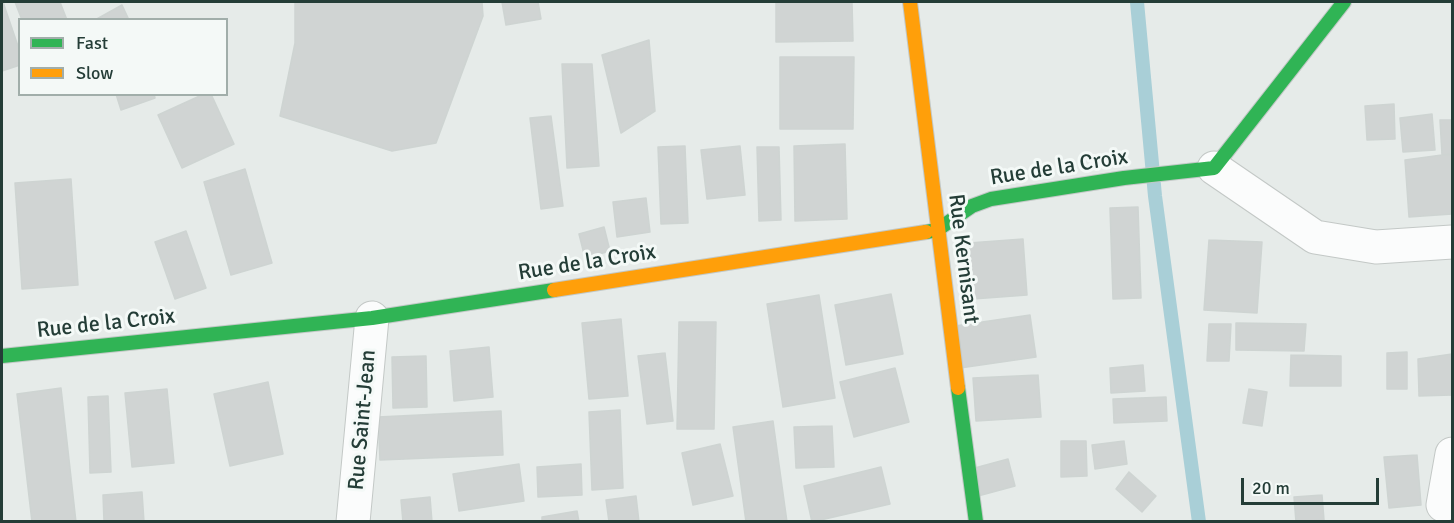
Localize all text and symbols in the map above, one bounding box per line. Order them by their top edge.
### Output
legend [18,18,228,96]
text: Fast [76,32,108,54]
text: Slow [76,62,113,84]
street label: Rue de la Croix [988,144,1130,192]
street label: Rue Kernisant [942,192,984,326]
street label: Rue de la Croix [516,239,658,287]
street label: Rue de la Croix [36,304,176,344]
street label: Rue Saint-Jean [344,349,382,491]
scale bar [1244,466,1382,504]
text: 20 m [1252,477,1290,499]

